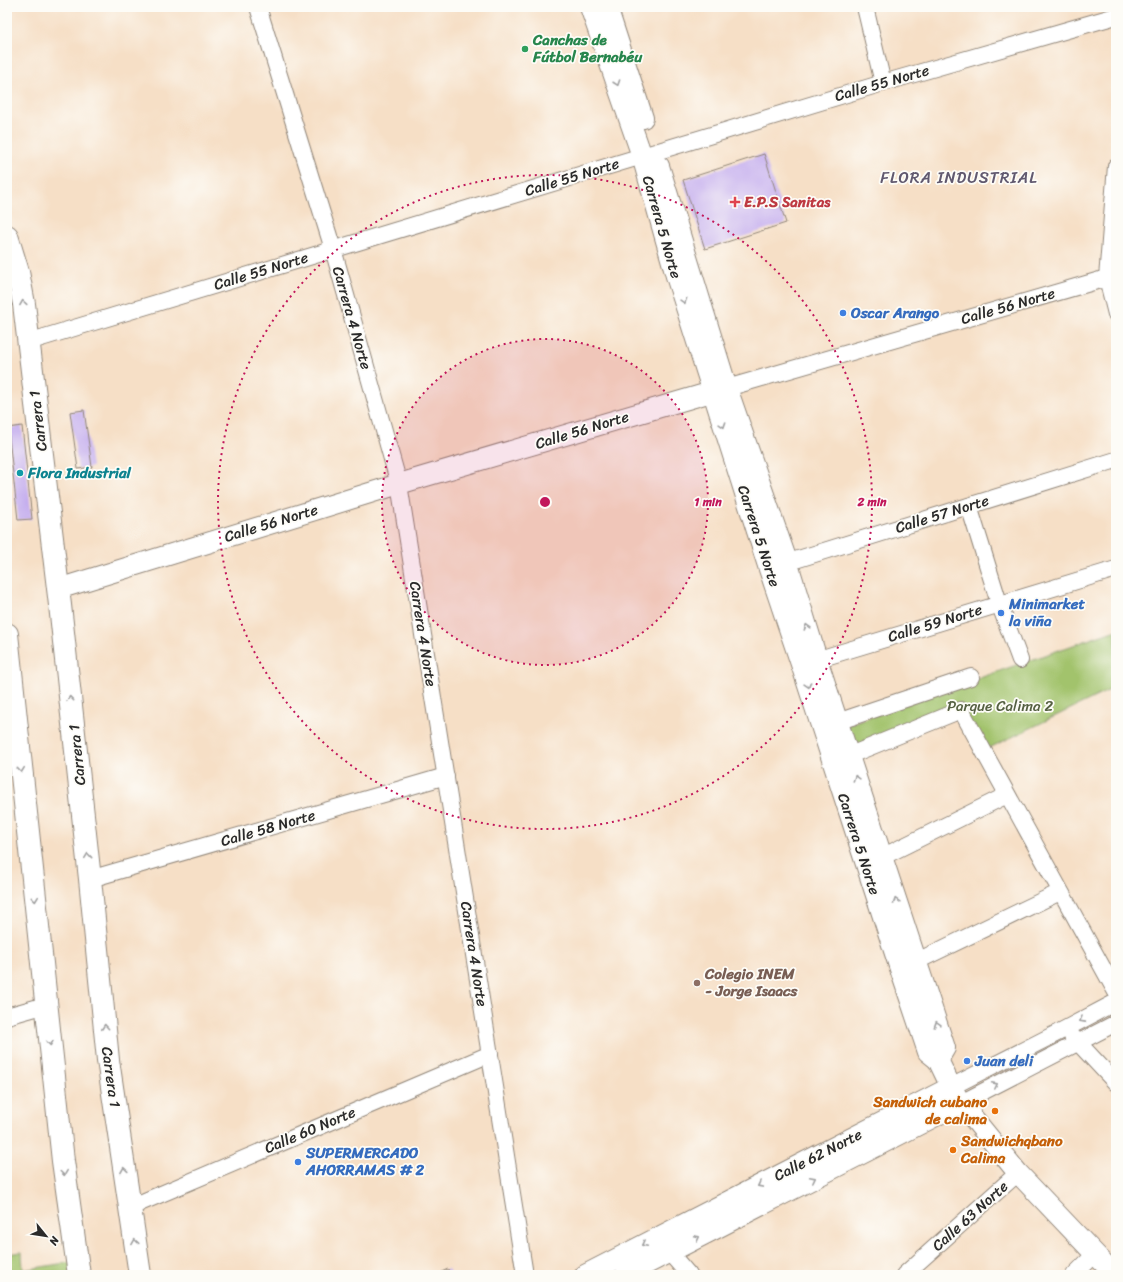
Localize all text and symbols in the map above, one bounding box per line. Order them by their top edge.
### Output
place label: Canchas de Fútbol Bernabéu [532,27,643,70]
marker: Canchas de Fútbol Bernabéu [520,44,530,54]
street label: Calle 55 Norte [832,57,933,109]
one-way arrow [612,80,621,87]
street label: Calle 55 Norte [522,150,623,204]
district label: FLORA INDUSTRIAL [880,163,1038,192]
street label: Carrera 5 Norte [635,172,689,282]
place label: E.P.S Sanitas [744,189,831,215]
marker: E.P.S Sanitas [729,196,741,208]
street label: Calle 55 Norte [211,244,312,298]
street label: Carrera 4 Norte [325,263,379,373]
street label: Calle 56 Norte [958,280,1058,332]
one-way arrow [679,298,688,305]
one-way arrow [19,300,28,306]
place label: Oscar Arango [850,300,940,326]
marker: Oscar Arango [838,308,848,318]
street label: Carrera 1 [21,389,55,453]
street label: Calle 56 Norte [532,403,632,457]
one-way arrow [718,422,727,429]
place label: Flora Industrial [27,460,131,486]
marker: Flora Industrial [15,468,25,478]
street label: Carrera 5 Norte [730,482,788,591]
street label: Calle 57 Norte [892,487,992,541]
text: 1 min [694,491,722,513]
text: 2 min [856,491,887,513]
centre of rings [538,495,552,509]
street label: Calle 56 Norte [221,496,321,550]
street label: Carrera 4 Norte [402,580,444,689]
place label: Minimarket la viña [1008,591,1085,634]
street label: Calle 59 Norte [885,596,986,650]
marker: Minimarket la viña [996,608,1006,618]
one-way arrow [803,624,812,631]
one-way arrow [803,682,812,689]
park label: Parque Calima 2 [947,693,1053,719]
one-way arrow [66,696,75,702]
street label: Carrera 1 [61,723,93,787]
one-way arrow [16,767,25,773]
one-way arrow [852,774,860,781]
street label: Carrera 5 Norte [830,790,888,899]
street label: Calle 58 Norte [218,802,319,854]
one-way arrow [84,853,93,859]
one-way arrow [30,896,39,902]
one-way arrow [893,898,901,905]
street label: Carrera 4 Norte [453,900,495,1009]
place label: Colegio INEM - Jorge Isaacs [704,961,798,1004]
marker: Colegio INEM - Jorge Isaacs [692,978,702,988]
one-way arrow [1078,1015,1086,1023]
one-way arrow [933,1021,942,1028]
one-way arrow [101,1024,110,1030]
one-way arrow [45,1040,54,1046]
street label: Carrera 1 [94,1045,128,1109]
place label: Juan deli [974,1048,1034,1074]
marker: Juan deli [962,1056,972,1066]
one-way arrow [991,1082,998,1090]
place label: Sandwich cubano de calima [872,1089,987,1132]
street label: Calle 60 Norte [260,1099,360,1161]
marker: Sandwich cubano de calima [990,1106,1000,1116]
street label: Calle 62 Norte [769,1121,867,1188]
place label: Sandwichqbano Calima [960,1128,1063,1171]
place label: SUPERMERCADO AHORRAMAS # 2 [305,1140,425,1183]
marker: Sandwichqbano Calima [948,1145,958,1155]
marker: SUPERMERCADO AHORRAMAS # 2 [293,1157,303,1167]
one-way arrow [121,1167,129,1173]
one-way arrow [59,1170,68,1176]
street label: Calle 63 Norte [926,1174,1015,1258]
one-way arrow [809,1176,816,1183]
one-way arrow [757,1180,764,1188]
north arrow [26,1216,66,1256]
text: N [44,1232,65,1249]
one-way arrow [693,1235,700,1243]
one-way arrow [131,1239,140,1245]
one-way arrow [641,1240,648,1247]

